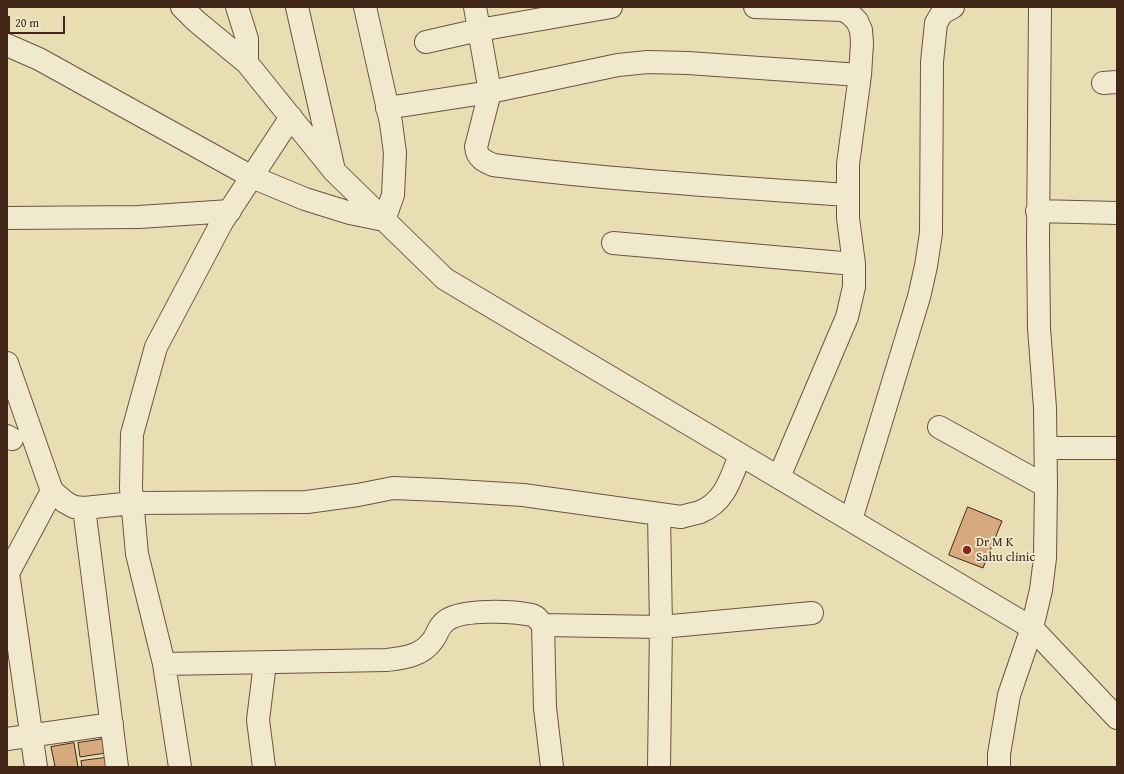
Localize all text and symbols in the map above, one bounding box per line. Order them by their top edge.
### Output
scale bar [10,8,67,34]
text: 20 m [15,14,39,31]
place label: Dr M K Sahu clinic [976,535,1035,566]
marker: Dr M K Sahu clinic [961,544,973,556]

